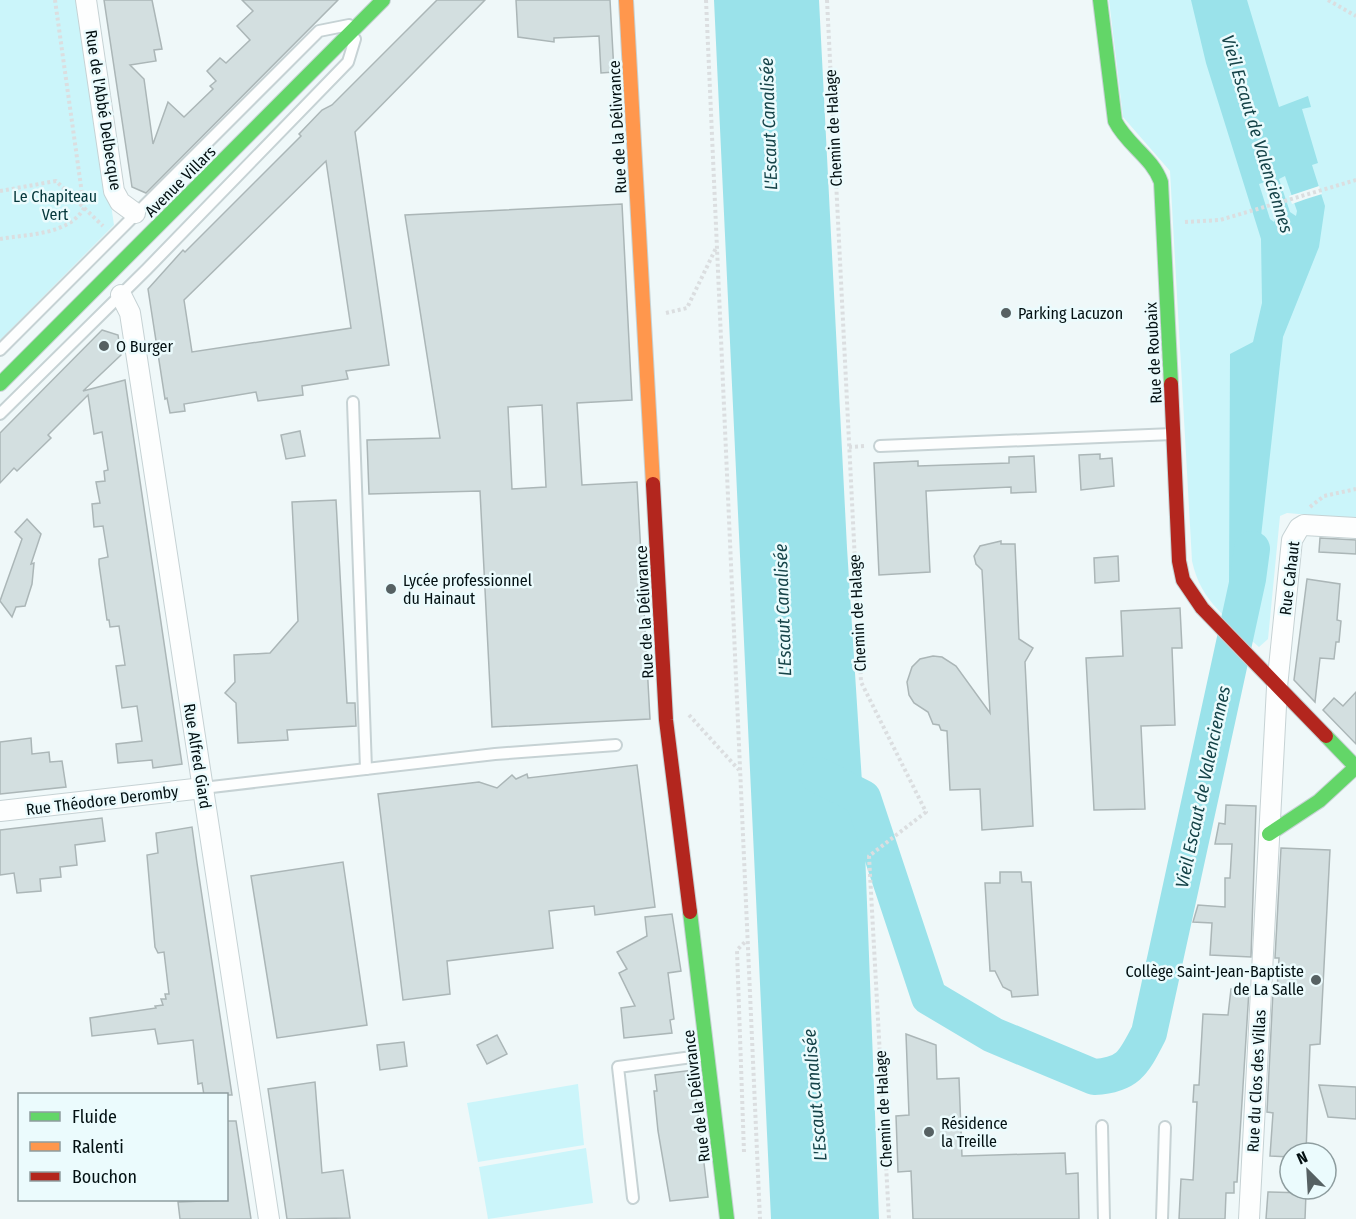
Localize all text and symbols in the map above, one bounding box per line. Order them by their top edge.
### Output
street label: Rue de l'Abbé Delbecque [81,29,126,192]
water label: Vieil Escaut de Valenciennes [1216,32,1298,236]
water label: L'Escaut Canalisée [756,57,782,191]
street label: Rue de la Délivrance [605,60,630,194]
street label: Chemin de Halage [821,69,846,187]
street label: Avenue Villars [141,142,220,221]
park label: Le Chapiteau Vert [13,187,97,224]
street label: Rue de Roubaix [1141,302,1166,404]
place label: Parking Lacuzon [1018,304,1123,323]
marker: Parking Lacuzon [999,306,1013,320]
place label: O Burger [116,337,173,356]
marker: O Burger [97,339,111,353]
street label: Rue Cahaut [1276,539,1304,616]
water label: L'Escaut Canalisée [770,543,796,677]
street label: Rue de la Délivrance [632,545,657,679]
street label: Chemin de Halage [845,554,870,672]
place label: Lycée professionnel du Hainaut [403,571,532,608]
marker: Lycée professionnel du Hainaut [384,582,398,596]
water label: Vieil Escaut de Valenciennes [1171,684,1235,890]
street label: Rue Alfred Giard [180,702,215,810]
street label: Rue Théodore Deromby [25,782,180,819]
place label: Collège Saint-Jean-Baptiste de La Salle [1126,962,1304,999]
marker: Collège Saint-Jean-Baptiste de La Salle [1309,973,1323,987]
street label: Rue du Clos des Villas [1243,1009,1270,1153]
water label: L'Escaut Canalisée [798,1028,832,1162]
street label: Rue de la Délivrance [679,1029,714,1163]
street label: Chemin de Halage [871,1050,896,1168]
legend [18,1093,228,1201]
text: Fluide [72,1106,117,1128]
place label: Résidence la Treille [941,1114,1008,1151]
marker: Résidence la Treille [922,1125,936,1139]
text: Ralenti [72,1136,124,1158]
north arrow [1278,1141,1338,1201]
text: N [1294,1147,1310,1168]
text: Bouchon [72,1166,137,1188]

